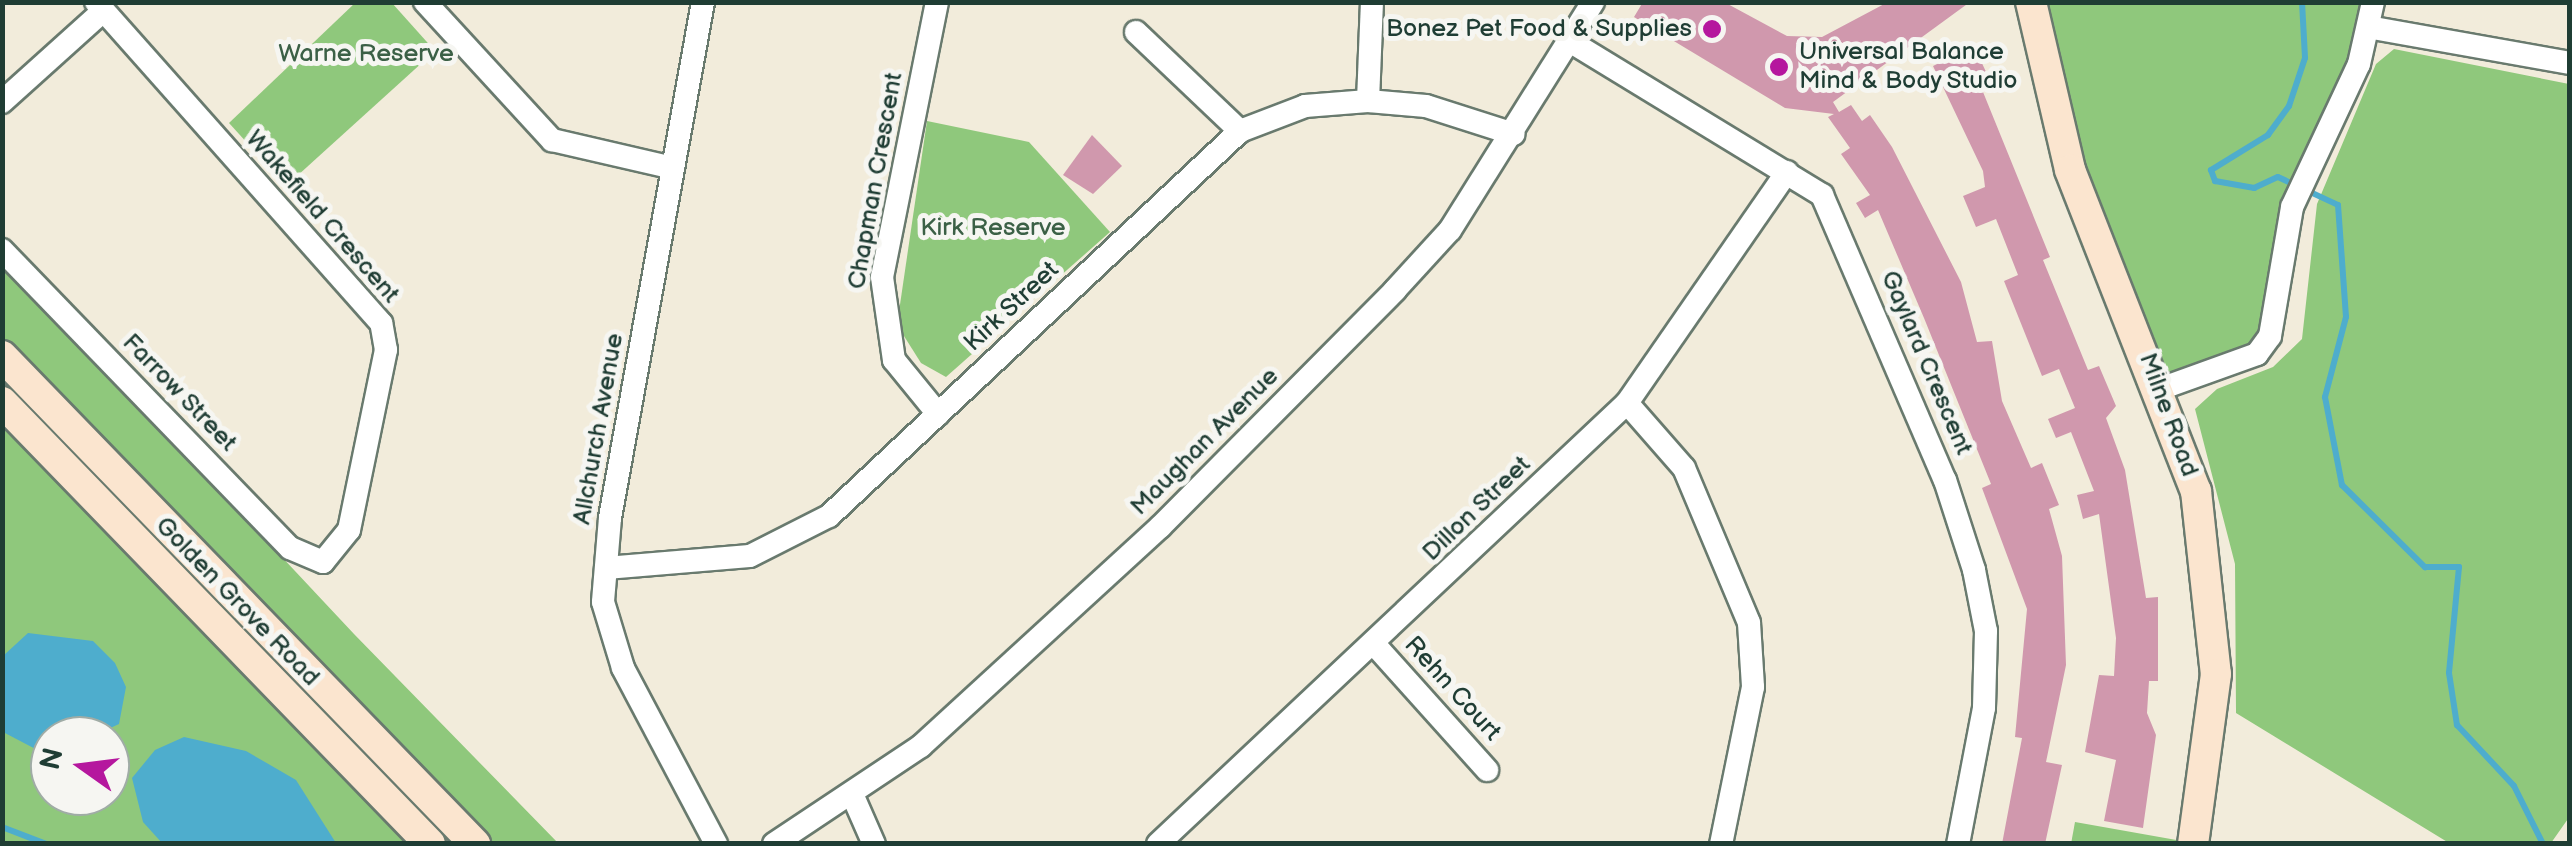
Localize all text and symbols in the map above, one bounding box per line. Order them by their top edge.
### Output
place label: Bonez Pet Food & Supplies [1385,14,1692,44]
marker: Bonez Pet Food & Supplies [1701,18,1723,40]
place label: Universal Balance Mind & Body Studio [1799,38,2020,97]
park label: Warne Reserve [278,39,454,69]
marker: Universal Balance Mind & Body Studio [1768,56,1790,78]
street label: Chapman Crescent [842,70,910,292]
street label: Wakefield Crescent [239,125,405,309]
park label: Kirk Reserve [920,213,1066,243]
street label: Kirk Street [958,256,1066,358]
street label: Gaylard Crescent [1874,267,1978,459]
street label: Farrow Street [115,328,243,458]
street label: Allchurch Avenue [567,331,631,527]
street label: Milne Road [2132,349,2204,481]
street label: Maughan Avenue [1125,362,1285,522]
street label: Dillon Street [1417,450,1537,568]
street label: Golden Grove Road [149,511,325,693]
street label: Rehn Court [1397,631,1507,747]
north arrow [30,716,130,816]
text: N [34,745,71,773]

